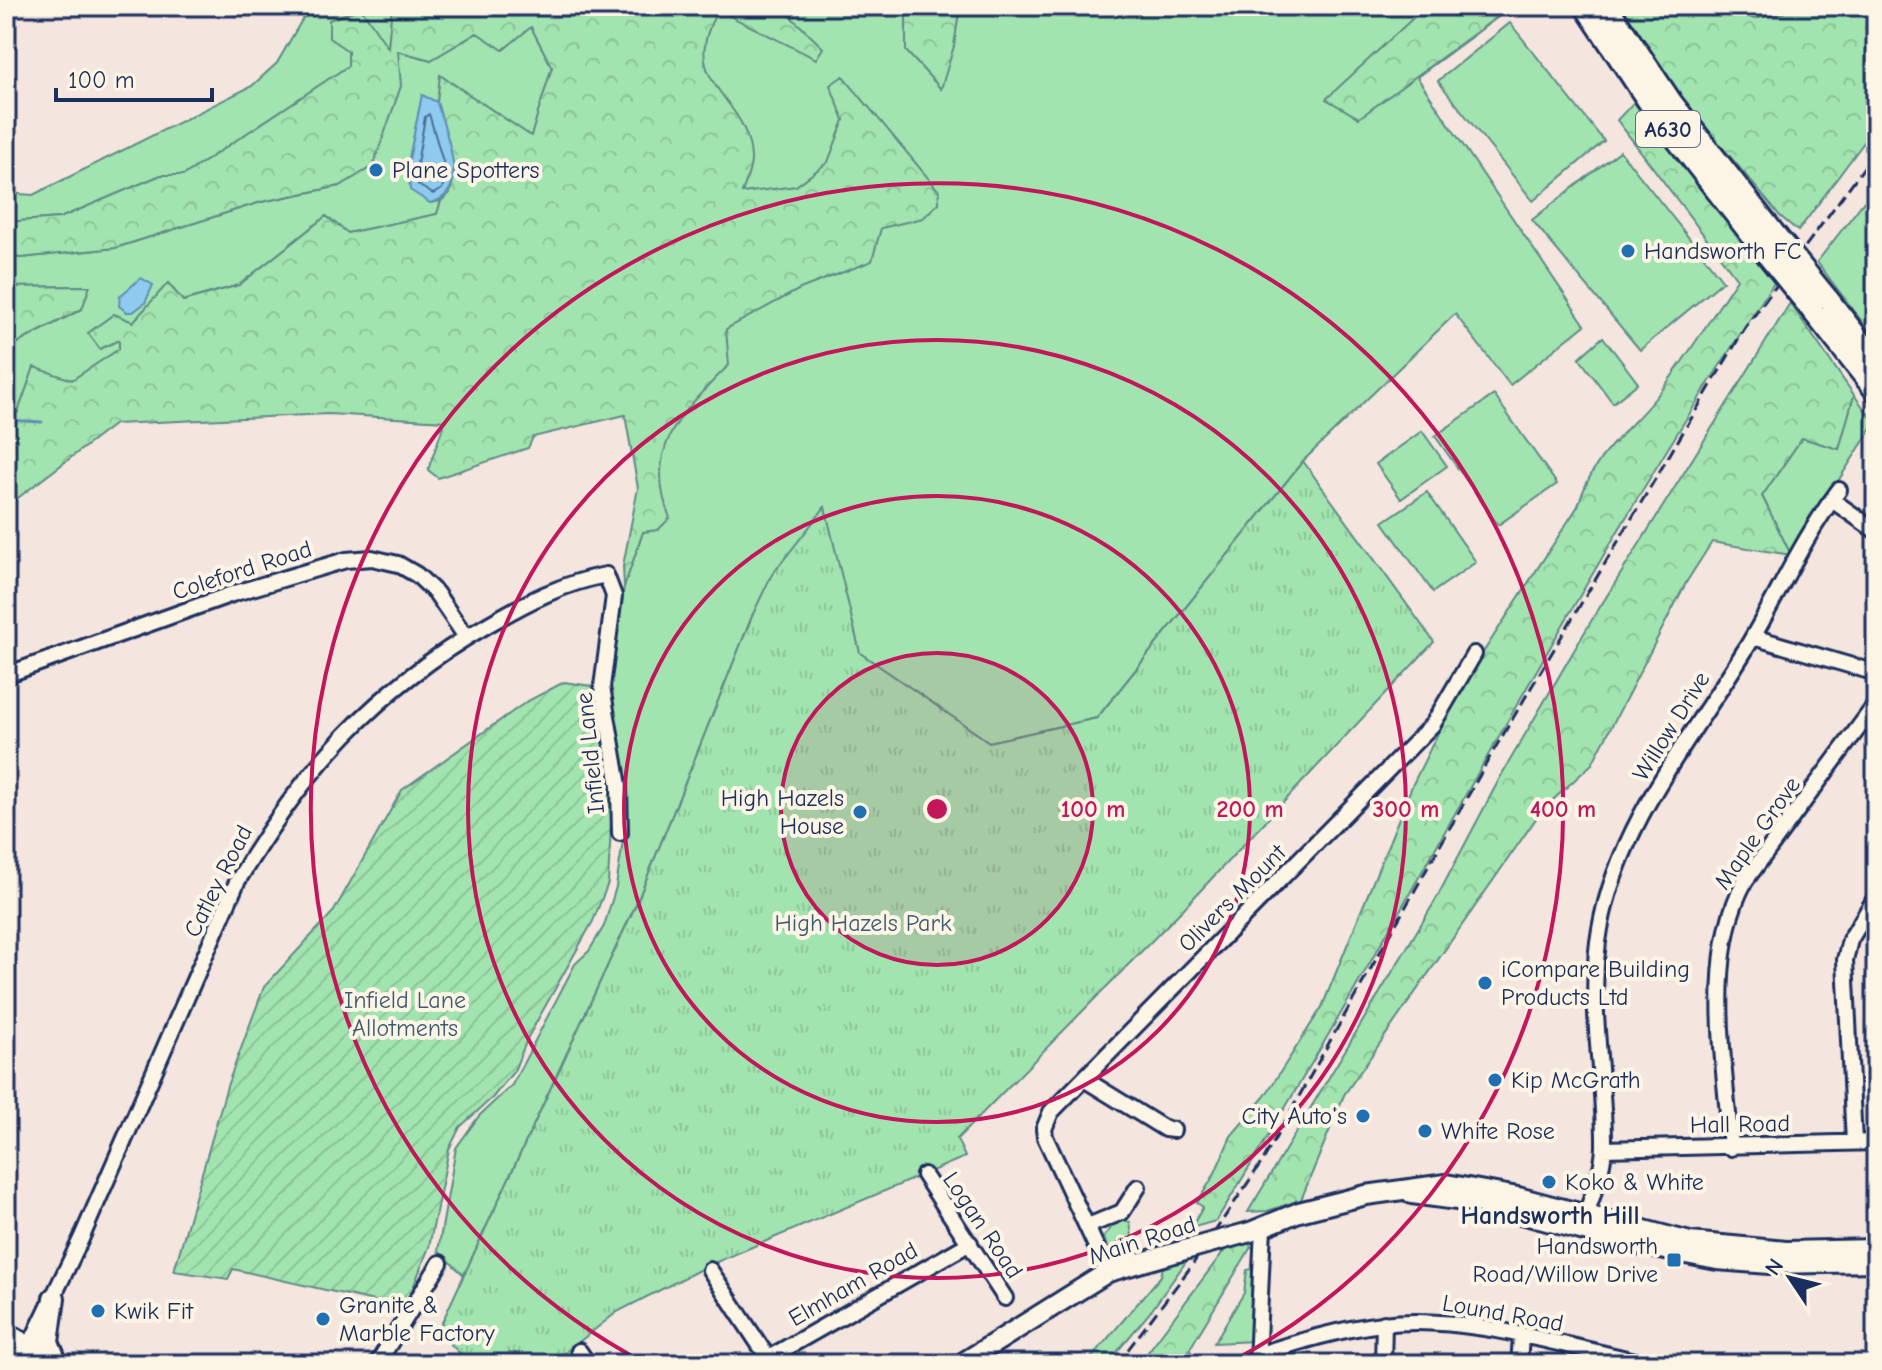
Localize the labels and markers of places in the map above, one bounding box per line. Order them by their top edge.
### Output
place label: Plane Spotters [392,156,539,184]
marker: Plane Spotters [367,161,385,179]
place label: Handsworth FC [1644,237,1802,265]
marker: Handsworth FC [1619,242,1637,260]
place label: High Hazels House [721,784,844,840]
centre of rings [923,795,951,823]
marker: High Hazels House [851,803,869,821]
place label: iCompare Building Products Ltd [1501,955,1690,1011]
marker: iCompare Building Products Ltd [1476,974,1494,992]
place label: Kip McGrath [1511,1066,1641,1094]
marker: Kip McGrath [1486,1071,1504,1089]
place label: City Auto's [1241,1102,1347,1130]
marker: City Auto's [1354,1107,1372,1125]
place label: White Rose [1441,1117,1555,1145]
marker: White Rose [1416,1122,1434,1140]
place label: Koko & White [1565,1168,1704,1196]
marker: Koko & White [1540,1173,1558,1191]
place label: Handsworth Road/Willow Drive [1472,1232,1658,1288]
marker: Handsworth Road/Willow Drive [1665,1251,1683,1269]
place label: Granite & Marble Factory [339,1291,495,1347]
place label: Kwik Fit [114,1297,194,1325]
marker: Kwik Fit [89,1302,107,1320]
marker: Granite & Marble Factory [314,1310,332,1328]

